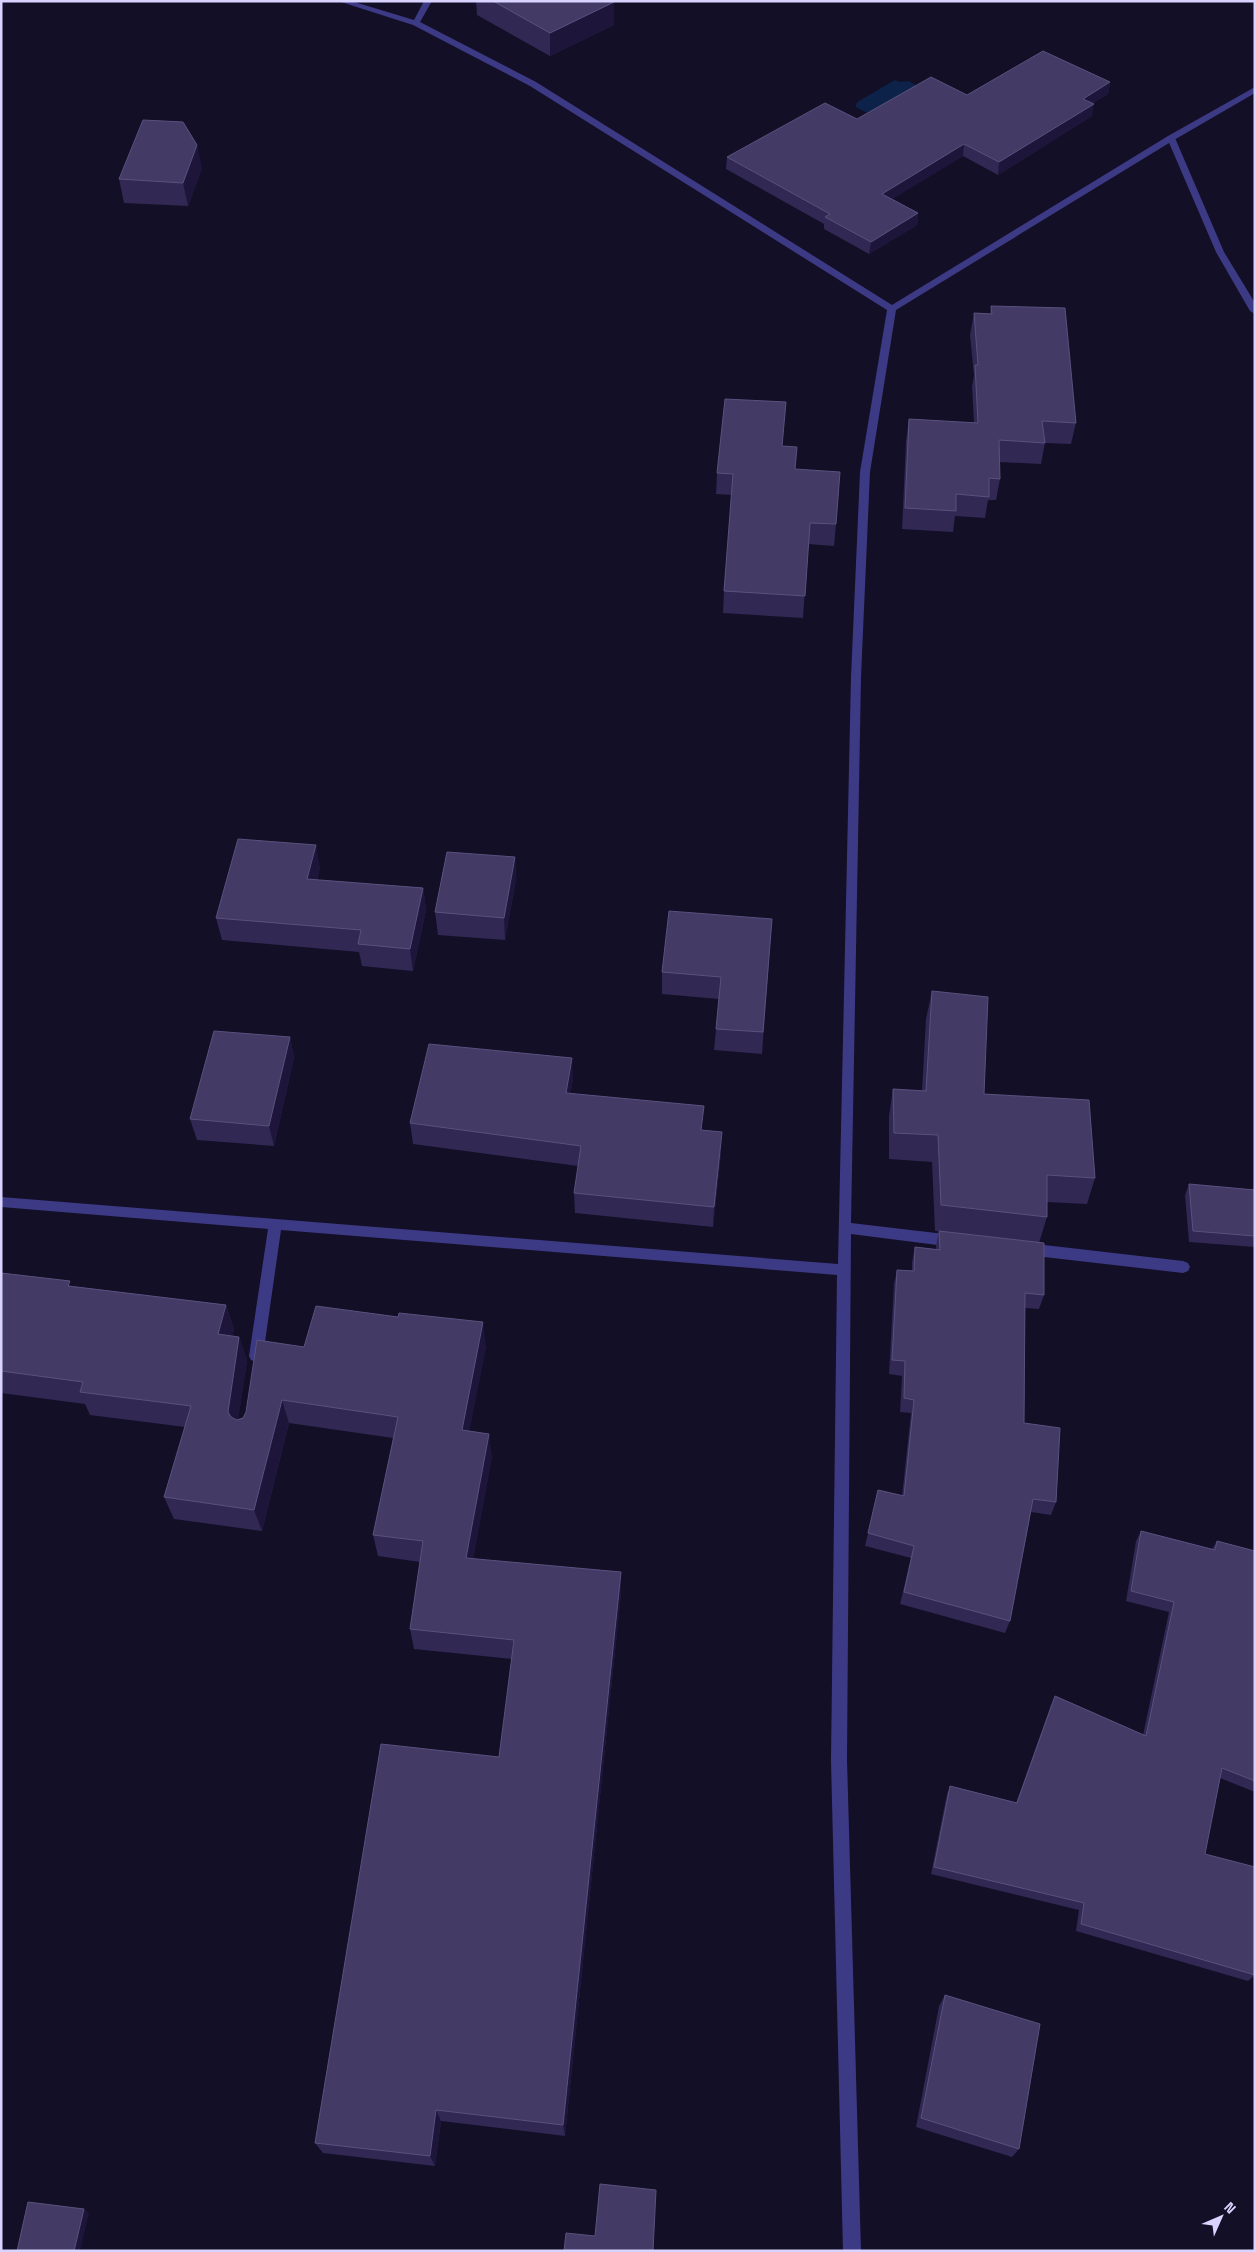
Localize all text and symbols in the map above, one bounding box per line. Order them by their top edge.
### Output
north arrow [1196,2192,1246,2242]
text: N [1221,2198,1240,2217]

